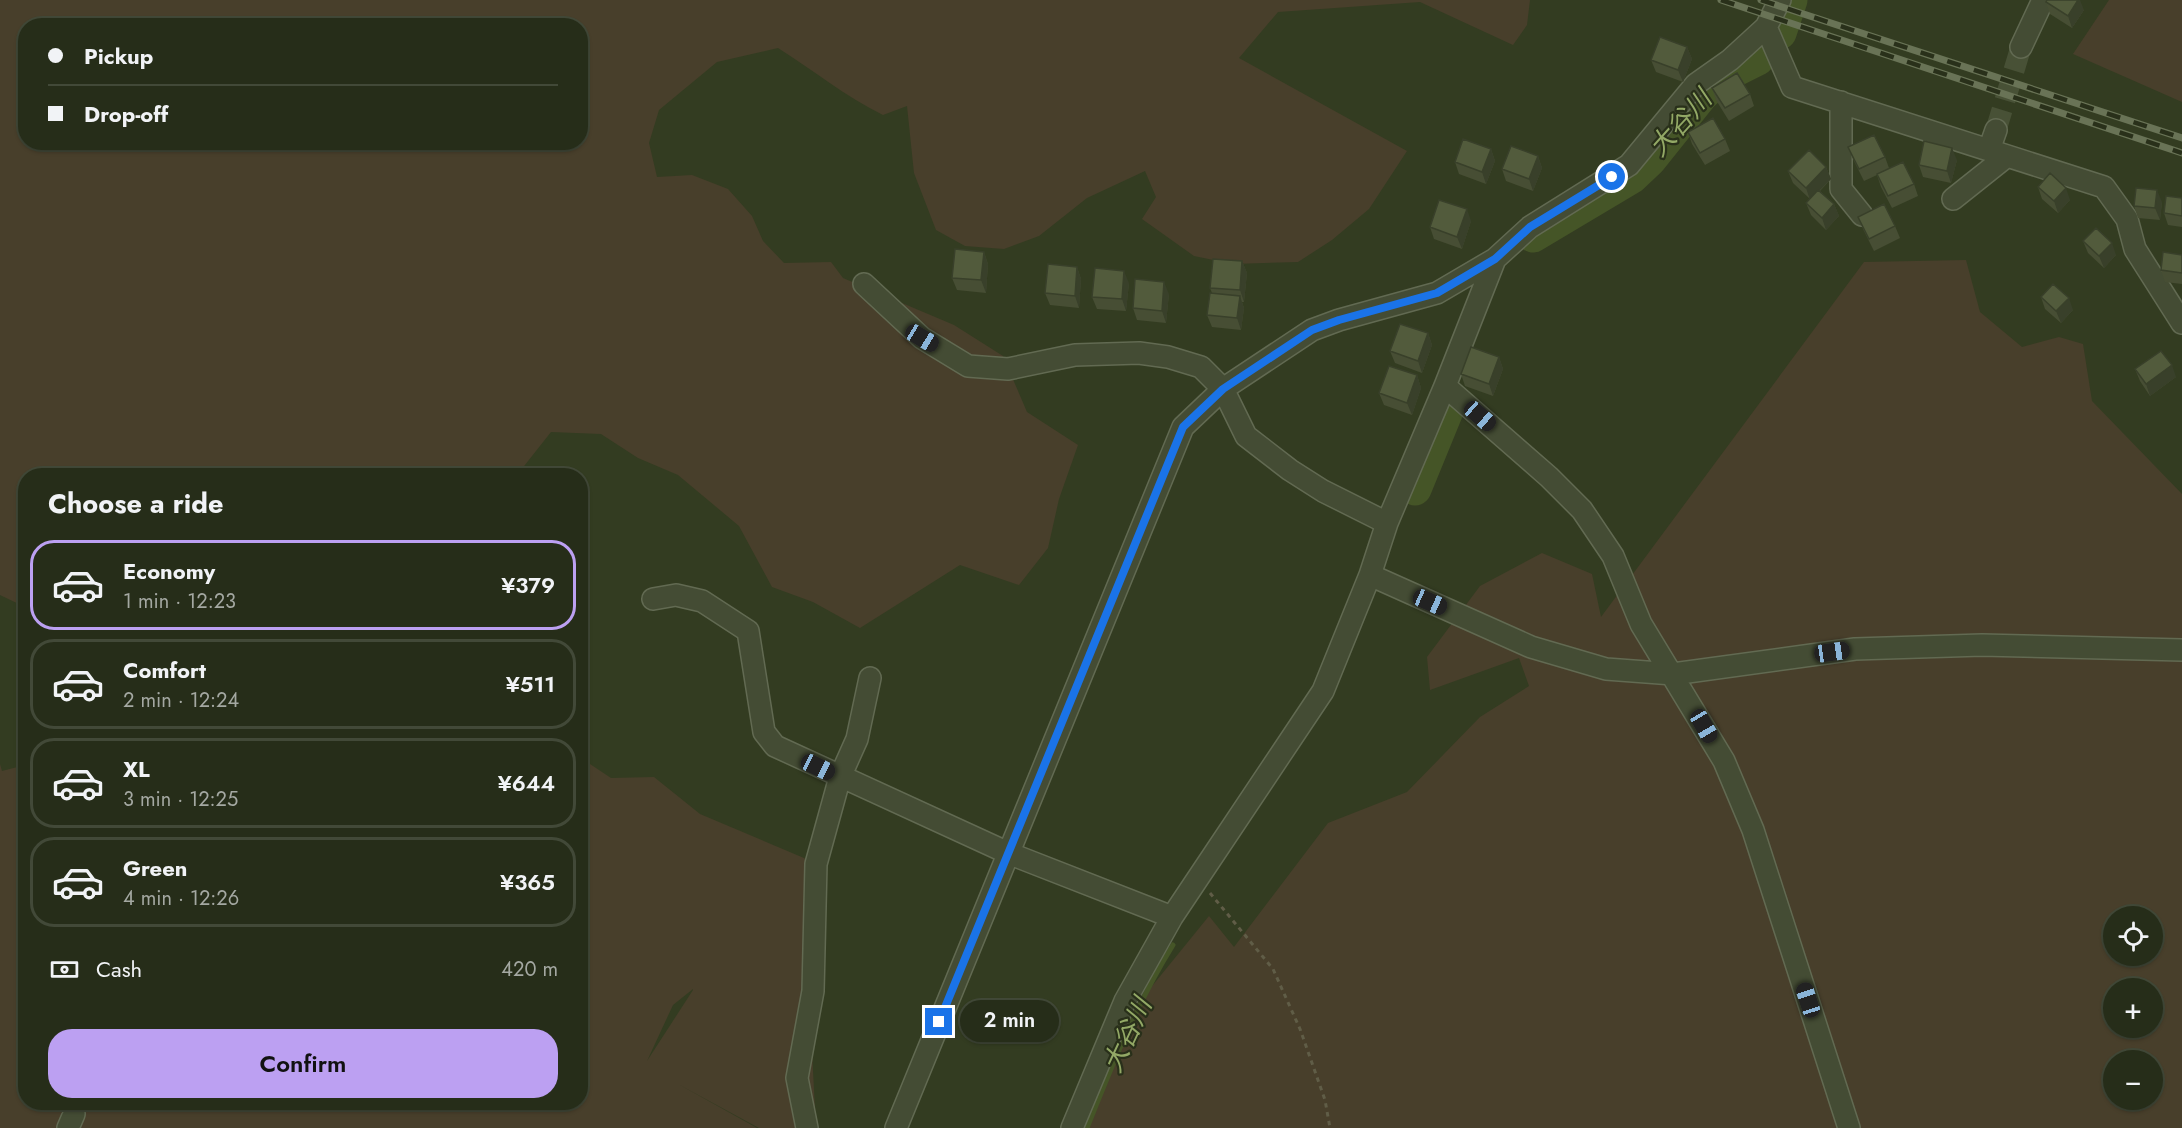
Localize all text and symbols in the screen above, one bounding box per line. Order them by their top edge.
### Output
text: Pickup [84,40,153,72]
water label: 大谷川 [1640,79,1722,165]
text: Drop-off [84,98,168,130]
route start [1598,163,1625,190]
car [902,321,942,355]
car [1461,397,1499,435]
text: Choose a ride [48,484,223,523]
text: Economy [123,555,215,587]
icon: car [51,558,105,612]
text: ¥379 [501,569,555,601]
car [1410,586,1450,618]
text: 1 min · 12:23 [123,587,236,616]
car [1813,641,1851,663]
text: Comfort [123,654,206,686]
icon: car [51,657,105,711]
text: ¥511 [506,668,555,700]
text: 2 min · 12:24 [123,686,239,715]
car [1687,706,1721,746]
car [798,751,838,783]
text: XL [123,753,150,785]
icon: car [51,756,105,810]
text: ¥644 [498,767,555,799]
text: 3 min · 12:25 [123,785,238,814]
text: Green [123,852,187,884]
icon: car [51,855,105,909]
text: ¥365 [500,866,555,898]
text: 4 min · 12:26 [123,884,239,913]
map controls [2103,906,2163,1110]
button: locate [2103,906,2163,966]
icon: cash [48,953,81,986]
text: Cash [96,953,142,985]
text: 420 m [501,955,558,984]
button: + [2103,978,2163,1038]
car [1794,980,1822,1020]
water label: 大谷川 [1093,989,1162,1078]
callout: 2 min [960,1001,1059,1043]
text: 2 min [984,1006,1035,1035]
route end [925,1008,952,1035]
button: Confirm [48,1029,558,1098]
button: − [2103,1050,2163,1110]

